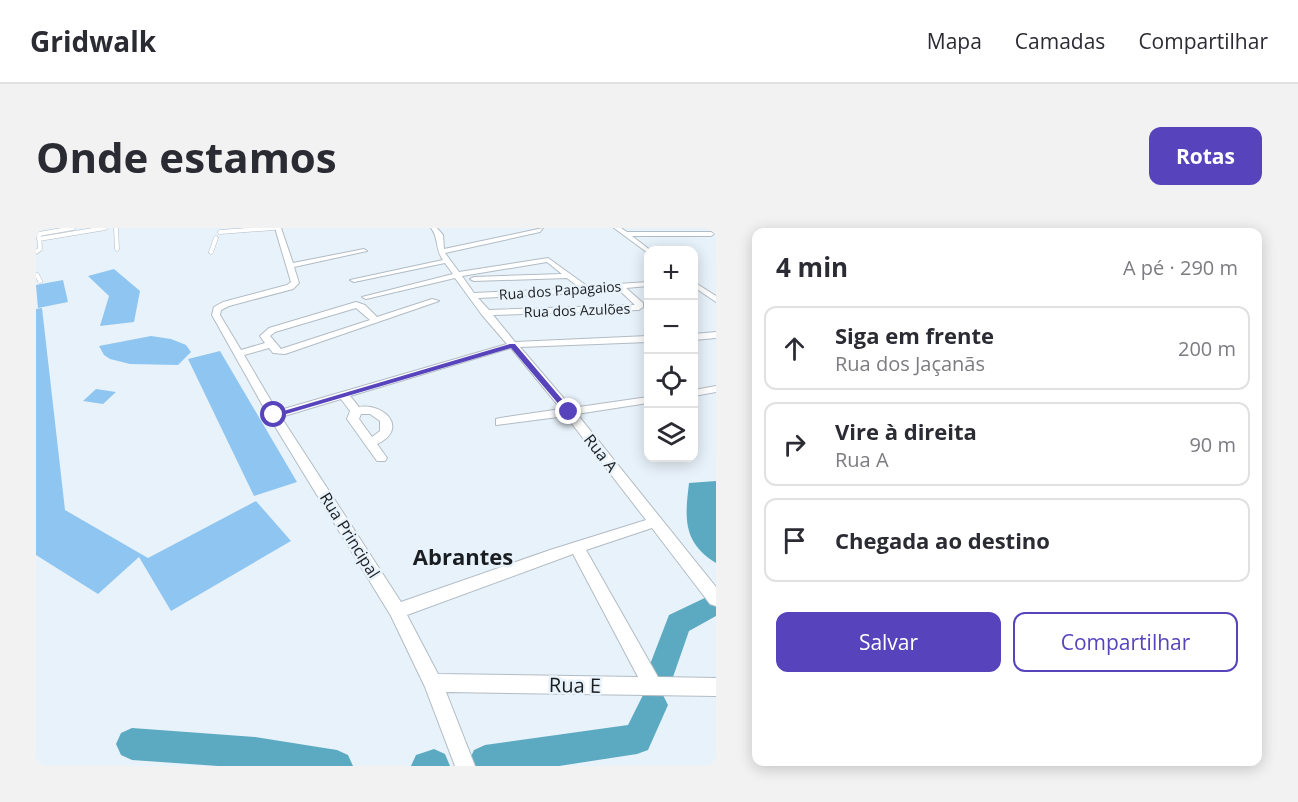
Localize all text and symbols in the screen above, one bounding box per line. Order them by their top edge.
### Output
text: Gridwalk [30,22,156,60]
text: Mapa [927,27,982,55]
text: Camadas [1015,27,1105,55]
text: Compartilhar [1138,27,1268,55]
button: Rotas [1149,127,1262,185]
text: Onde estamos [36,128,337,185]
map controls [644,246,698,462]
button: + [644,246,698,300]
text: 4 min [776,249,848,285]
text: A pé · 290 m [1123,254,1238,281]
street label: Rua dos Papagaios [498,276,622,304]
street label: Rua dos Azulões [523,299,631,321]
button: − [644,300,698,354]
text: Siga em frente [835,320,994,350]
icon: ahead [778,332,811,365]
text: 200 m [1178,335,1236,362]
text: Rua dos Jaçanãs [835,350,985,377]
button: locate [644,354,698,408]
route end [555,398,581,424]
route start [260,401,286,427]
button: layers [644,408,698,462]
text: Vire à direita [835,416,977,446]
icon: right [778,428,811,461]
street label: Rua A [579,429,623,477]
text: 90 m [1189,431,1236,458]
text: Rua A [835,446,889,473]
street label: Rua Principal [315,488,385,582]
icon: arrive [778,524,811,557]
text: Chegada ao destino [835,525,1050,555]
district label: Abrantes [413,541,513,571]
button: Salvar [776,612,1001,672]
button: Compartilhar [1013,612,1238,672]
street label: Rua E [549,671,601,699]

